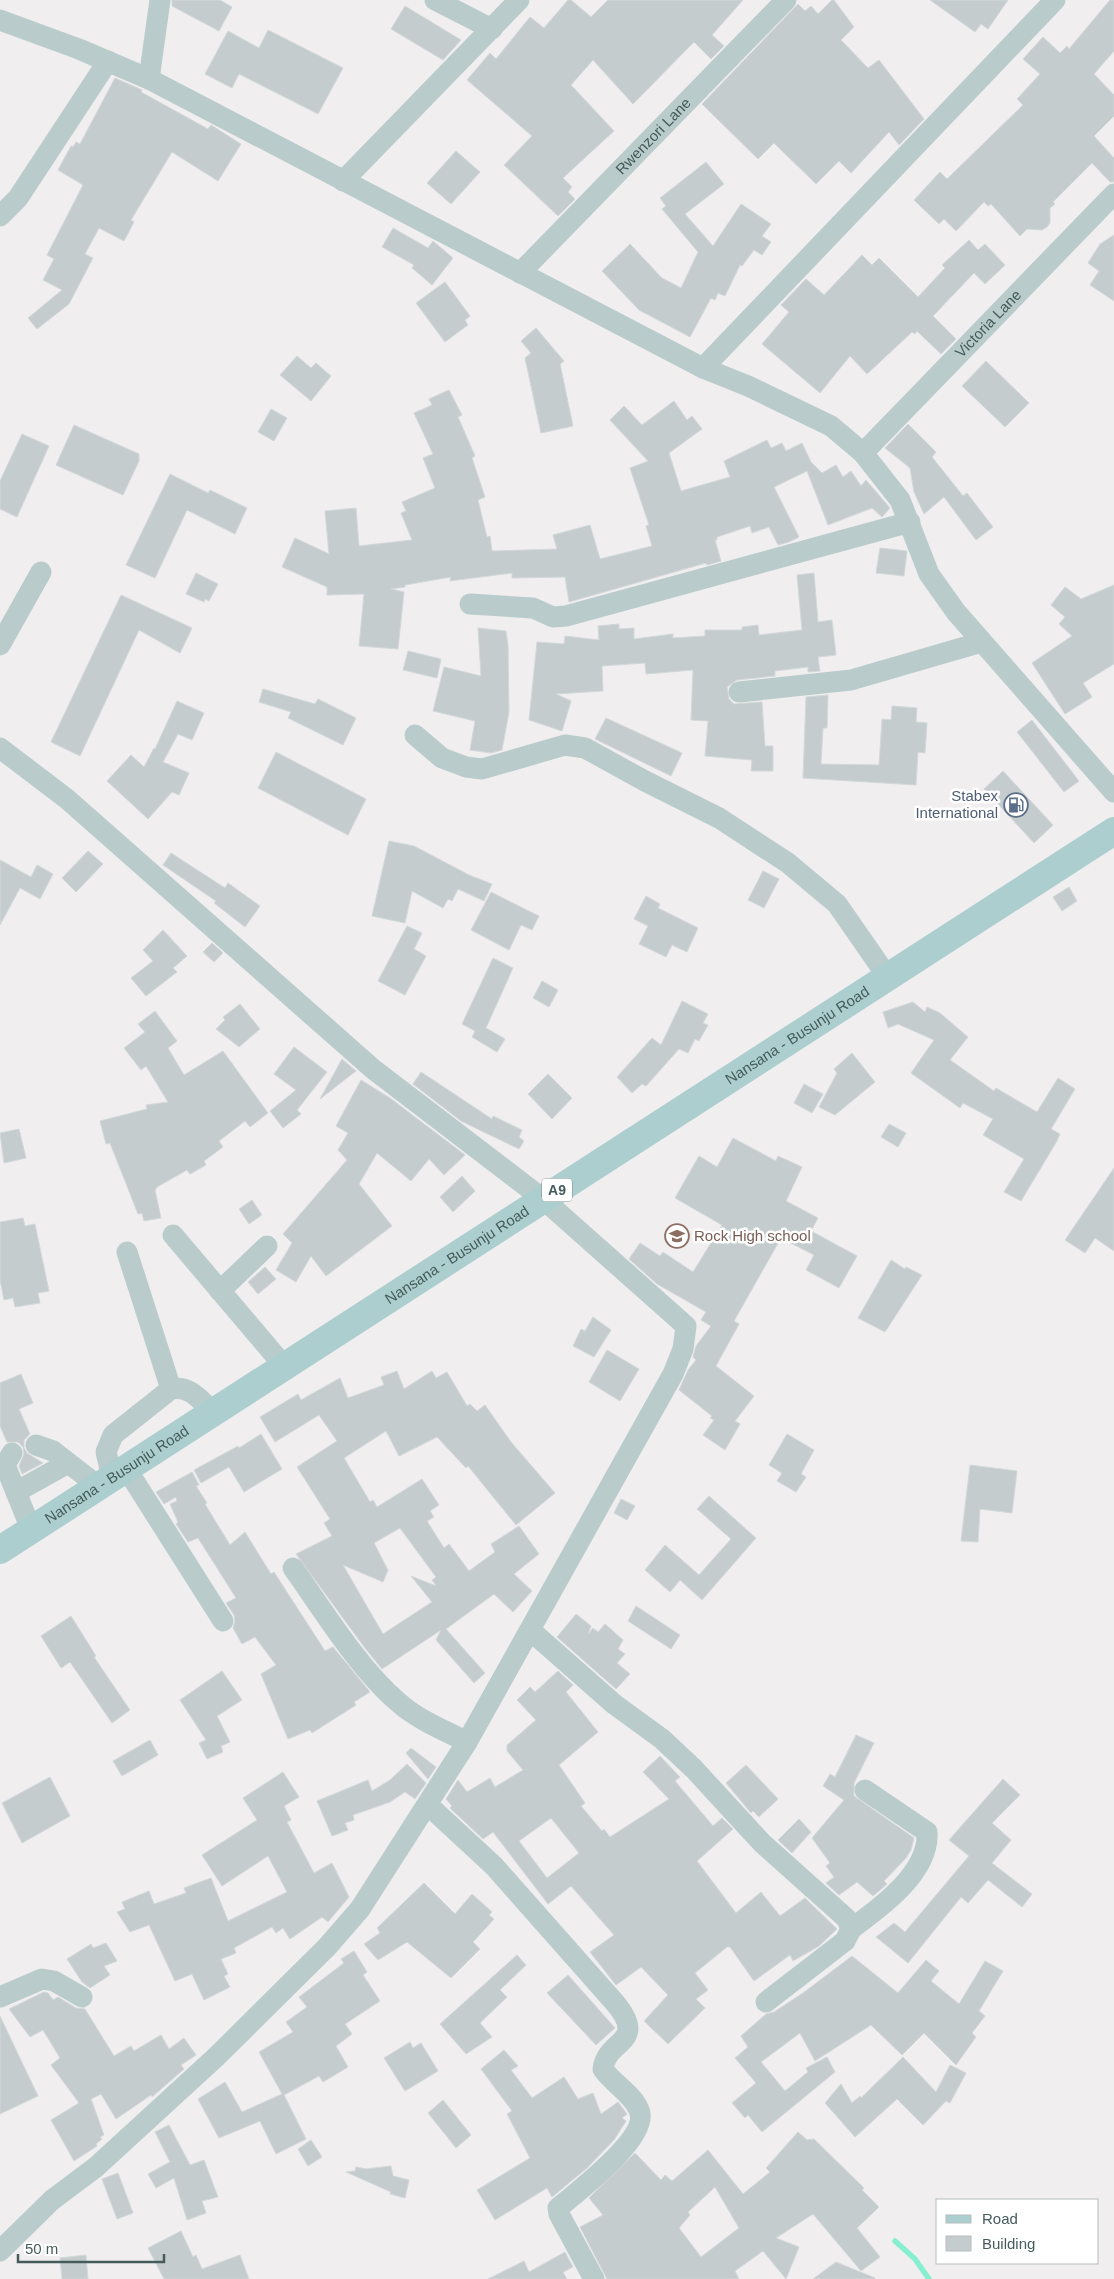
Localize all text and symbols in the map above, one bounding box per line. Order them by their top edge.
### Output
street label: Rwenzori Lane [612,94,694,178]
street label: Victoria Lane [951,286,1024,361]
place label: Stabex International [915,787,998,821]
fuel station icon: Stabex International [1003,792,1029,818]
street label: Nansana - Busunju Road [722,982,872,1088]
road number: A9 [542,1178,572,1202]
street label: Nansana - Busunju Road [382,1202,532,1307]
school or university icon: Rock High school [664,1223,690,1249]
place label: Rock High school [694,1227,811,1244]
street label: Nansana - Busunju Road [41,1422,192,1527]
legend [936,2199,1099,2264]
text: Road [982,2210,1018,2227]
scale bar [18,2232,164,2264]
text: Building [982,2235,1035,2252]
text: 50 m [25,2240,58,2257]

